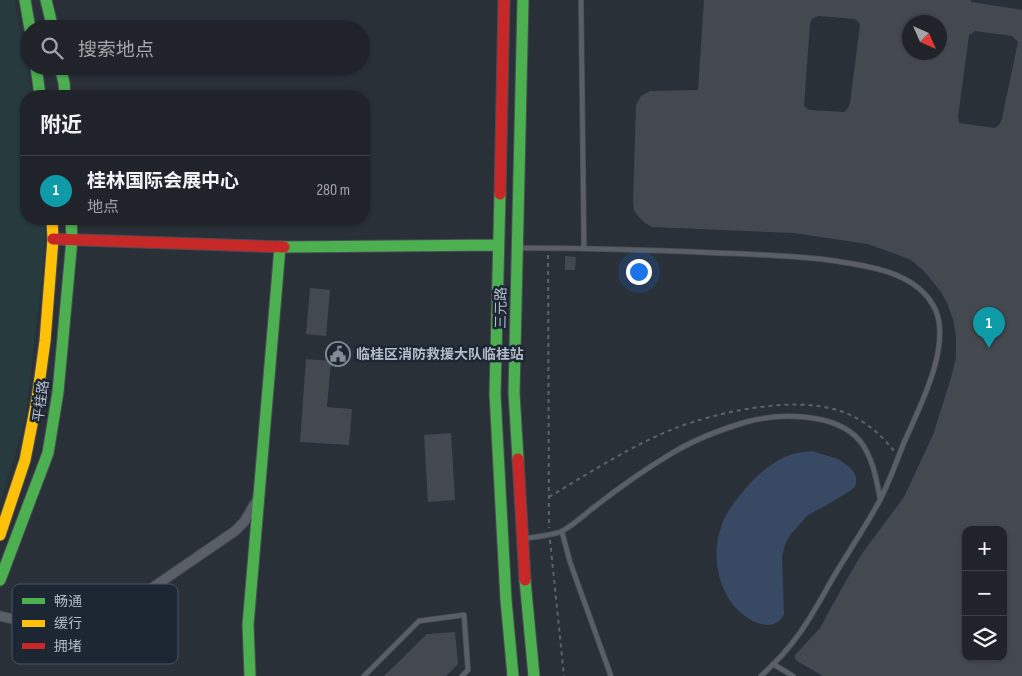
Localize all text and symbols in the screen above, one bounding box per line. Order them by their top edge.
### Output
north arrow [902,15,947,60]
search box [20,20,370,75]
icon: search [38,34,66,62]
text: 搜索地点 [78,39,154,62]
text: 附近 [40,113,82,138]
text: 桂林国际会展中心 [87,170,239,193]
text: 1 [53,181,59,200]
text: 280 m [316,181,350,200]
text: 地点 [87,198,119,217]
your location [626,259,652,285]
street label: 三元路 [492,287,510,329]
pin: 1 [973,307,1005,348]
public building icon: 临桂区消防救援大队临桂站 [325,341,351,367]
place label: 临桂区消防救援大队临桂站 [356,346,524,363]
street label: 平桂路 [30,379,52,423]
map controls [962,526,1007,661]
button: + [962,526,1007,571]
button: − [962,571,1007,616]
legend [12,584,178,664]
text: 畅通 [54,593,82,610]
text: 缓行 [54,615,82,632]
button: layers [962,616,1007,661]
text: 拥堵 [54,638,82,655]

